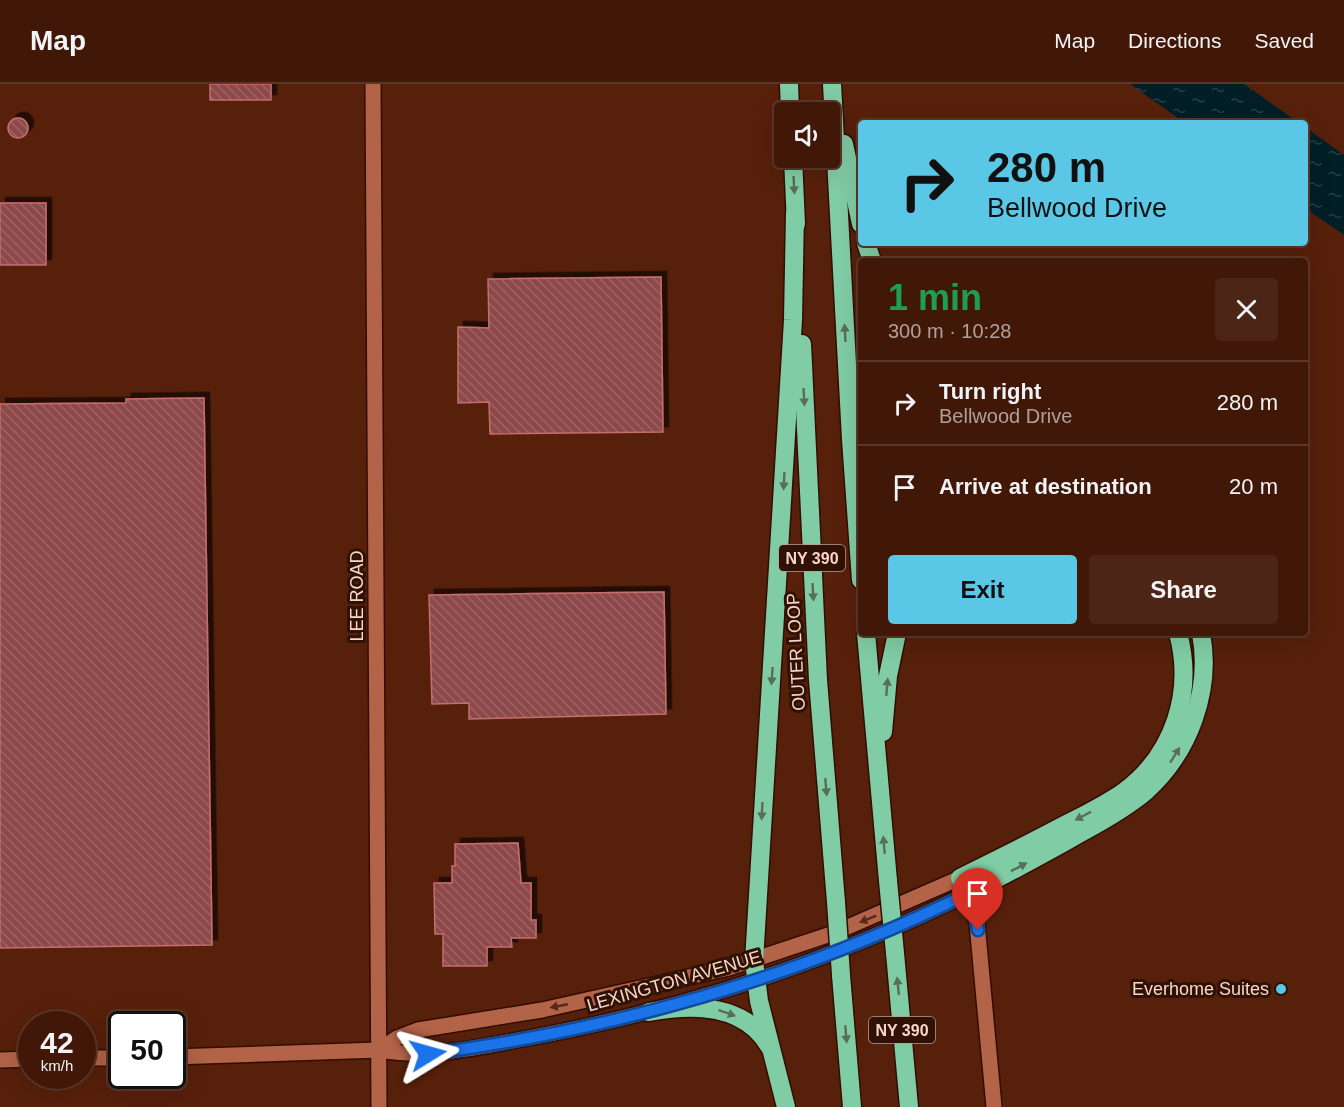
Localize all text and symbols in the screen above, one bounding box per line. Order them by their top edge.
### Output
text: Map [30,25,86,56]
text: Map [1054,29,1095,52]
text: Directions [1128,29,1221,52]
text: Saved [1254,29,1314,52]
map controls [774,102,840,168]
button: sound [774,102,840,168]
icon: right [888,144,966,222]
text: 280 m [987,144,1106,191]
one-way arrow [789,176,798,195]
text: Bellwood Drive [987,193,1167,223]
text: 1 min [888,277,982,318]
button: close [1215,278,1278,341]
text: 300 m · 10:28 [888,320,1011,342]
one-way arrow [840,324,849,343]
text: Turn right [939,379,1041,404]
icon: right [888,387,921,420]
one-way arrow [800,388,809,407]
text: 280 m [1217,390,1278,415]
text: Bellwood Drive [939,405,1072,427]
icon: arrive [888,471,921,504]
one-way arrow [779,472,788,491]
text: Arrive at destination [939,474,1152,499]
text: 20 m [1229,474,1278,499]
road number: NY 390 [779,545,845,571]
street label: LEE ROAD [347,550,367,642]
button: Exit [888,555,1077,624]
button: Share [1089,555,1278,624]
one-way arrow [809,582,818,601]
street label: OUTER LOOP [783,593,809,711]
one-way arrow [768,666,777,685]
one-way arrow [882,677,891,696]
one-way arrow [1170,747,1181,763]
one-way arrow [821,777,830,796]
one-way arrow [758,802,767,821]
one-way arrow [1074,811,1091,820]
one-way arrow [879,835,889,854]
one-way arrow [1011,862,1028,872]
pin [952,868,1003,930]
icon: arrive [961,877,994,910]
one-way arrow [859,915,877,924]
street label: LEXINGTON AVENUE [585,947,763,1015]
one-way arrow [893,977,903,996]
place label: Everhome Suites [1132,979,1269,999]
marker: Everhome Suites [1274,982,1288,996]
one-way arrow [550,1002,569,1011]
one-way arrow [718,1009,736,1019]
speed limit sign: 50 [108,1011,186,1089]
road number: NY 390 [869,1017,935,1043]
position arrow [396,1022,460,1086]
one-way arrow [841,1024,851,1043]
text: 42 [40,1026,74,1059]
text: km/h [41,1057,73,1074]

